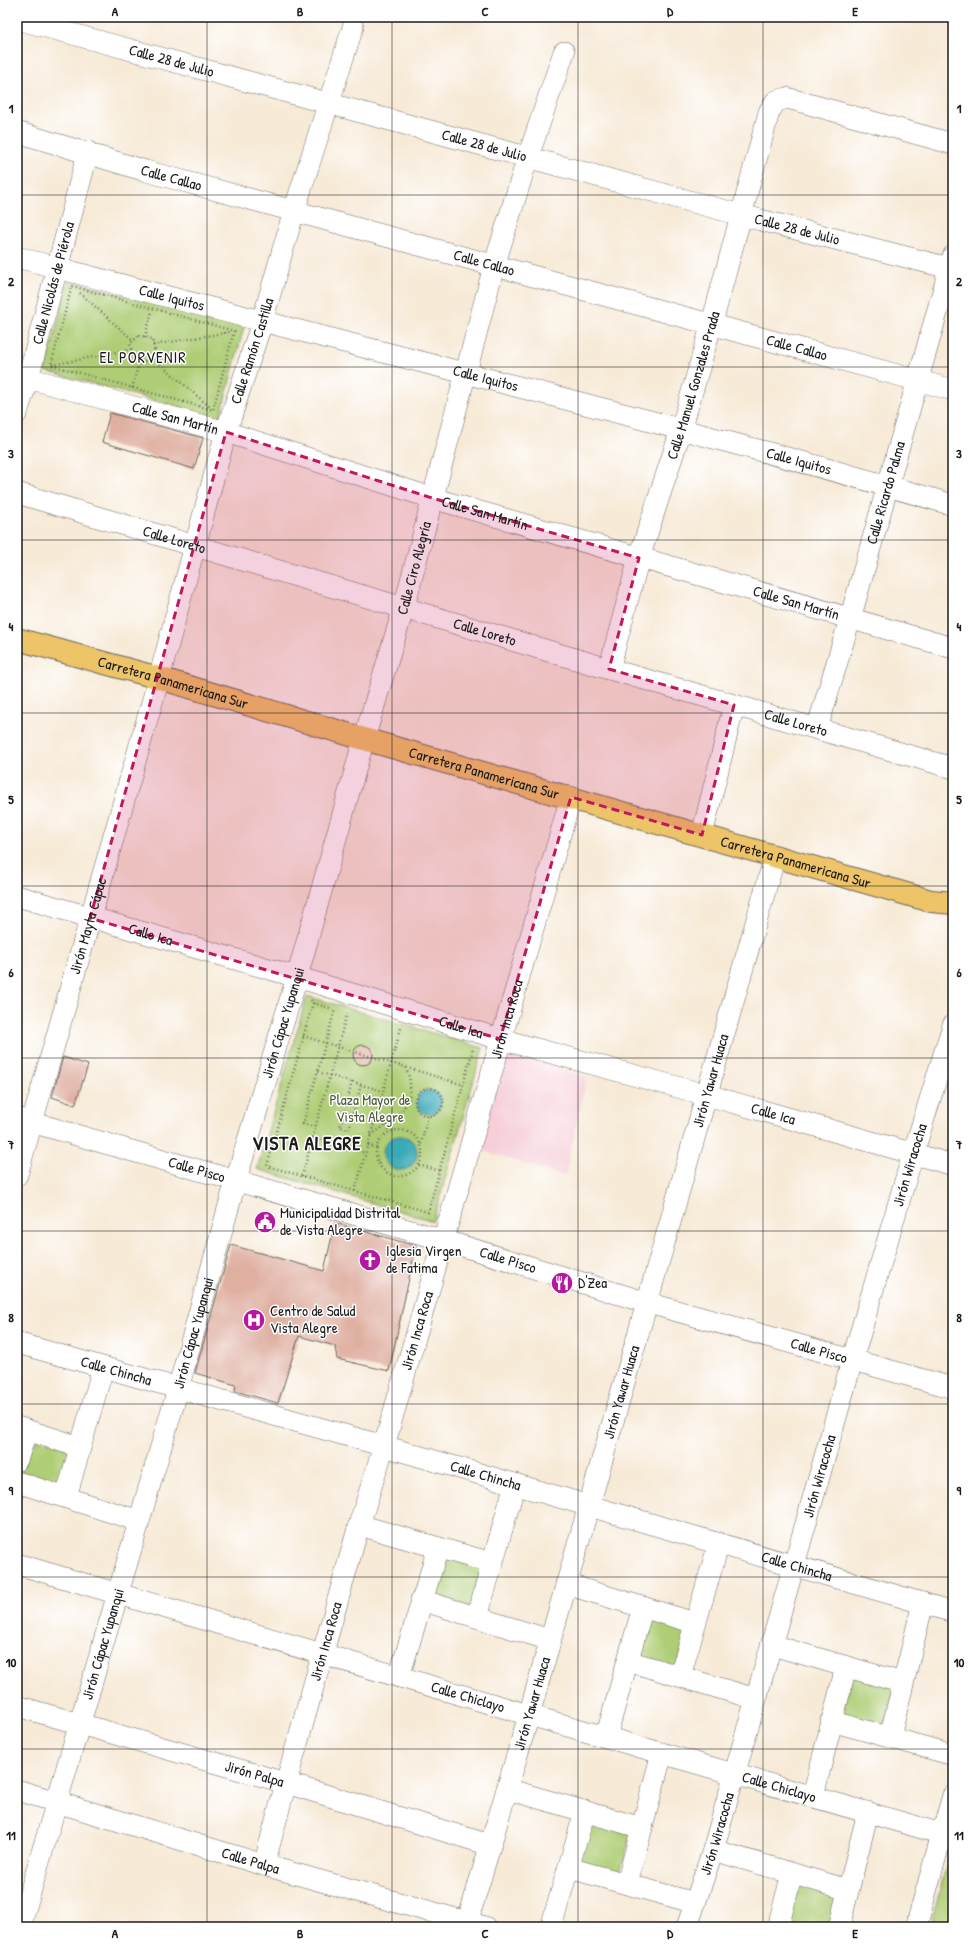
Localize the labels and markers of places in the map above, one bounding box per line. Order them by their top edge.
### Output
place label: Municipalidad Distrital de Vista Alegre [280,1202,401,1240]
public building icon: Municipalidad Distrital de Vista Alegre [252,1209,278,1235]
place label: Iglesia Virgen de Fatima [386,1240,462,1278]
church icon: Iglesia Virgen de Fatima [357,1247,383,1273]
restaurant icon: D'Zea [549,1270,575,1296]
place label: D'Zea [578,1272,607,1293]
place label: Centro de Salud Vista Alegre [270,1300,355,1338]
hospital icon: Centro de Salud Vista Alegre [241,1307,267,1333]

